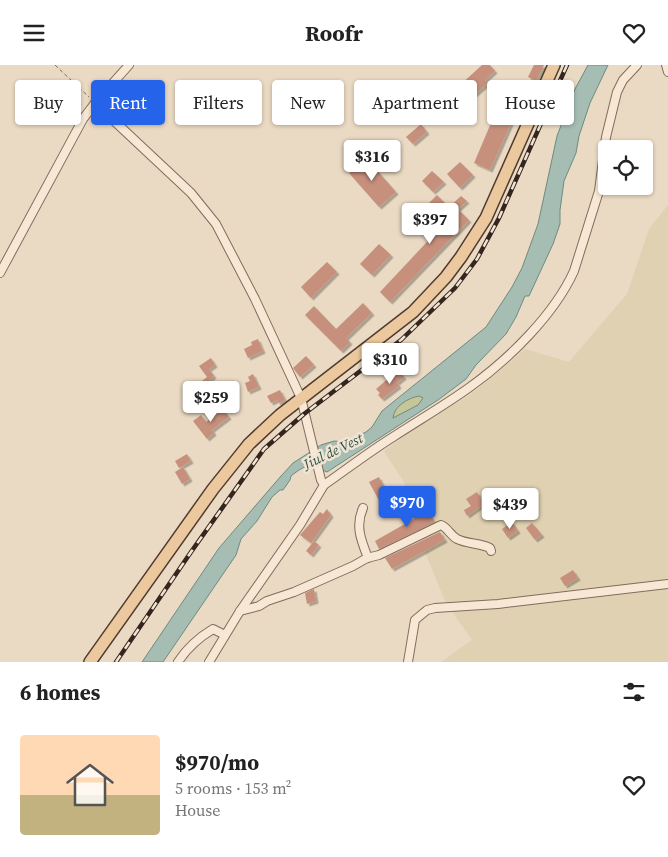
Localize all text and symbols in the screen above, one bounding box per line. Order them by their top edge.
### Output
text: Roofr [305,18,363,48]
icon: menu [20,19,48,47]
icon: heart [620,19,648,47]
chip: Buy [15,80,81,125]
chip: Rent [91,80,165,125]
chip: Filters [175,80,262,125]
chip: New [272,80,344,125]
chip: Apartment [354,80,477,125]
chip: House [487,80,574,125]
pin: $316 [342,139,402,182]
map controls [598,140,653,195]
button: locate [598,140,653,195]
text: $316 [355,145,389,167]
pin: $397 [400,203,460,245]
text: $397 [413,208,447,230]
pin: $310 [360,343,420,385]
text: $310 [373,348,407,370]
pin: $259 [181,381,241,423]
text: $259 [194,386,228,408]
water label: Jiul de Vest [298,427,367,475]
pin: $970 [377,485,437,528]
pin: $439 [480,487,540,530]
text: $970 [390,491,424,513]
text: $439 [493,493,527,515]
text: 6 homes [20,678,100,707]
icon: filters [620,678,648,706]
text: $970/mo [175,748,259,777]
icon: home [60,755,120,815]
icon: heart [620,771,648,799]
text: 5 rooms · 153 m² [175,777,291,799]
text: House [175,799,220,821]

